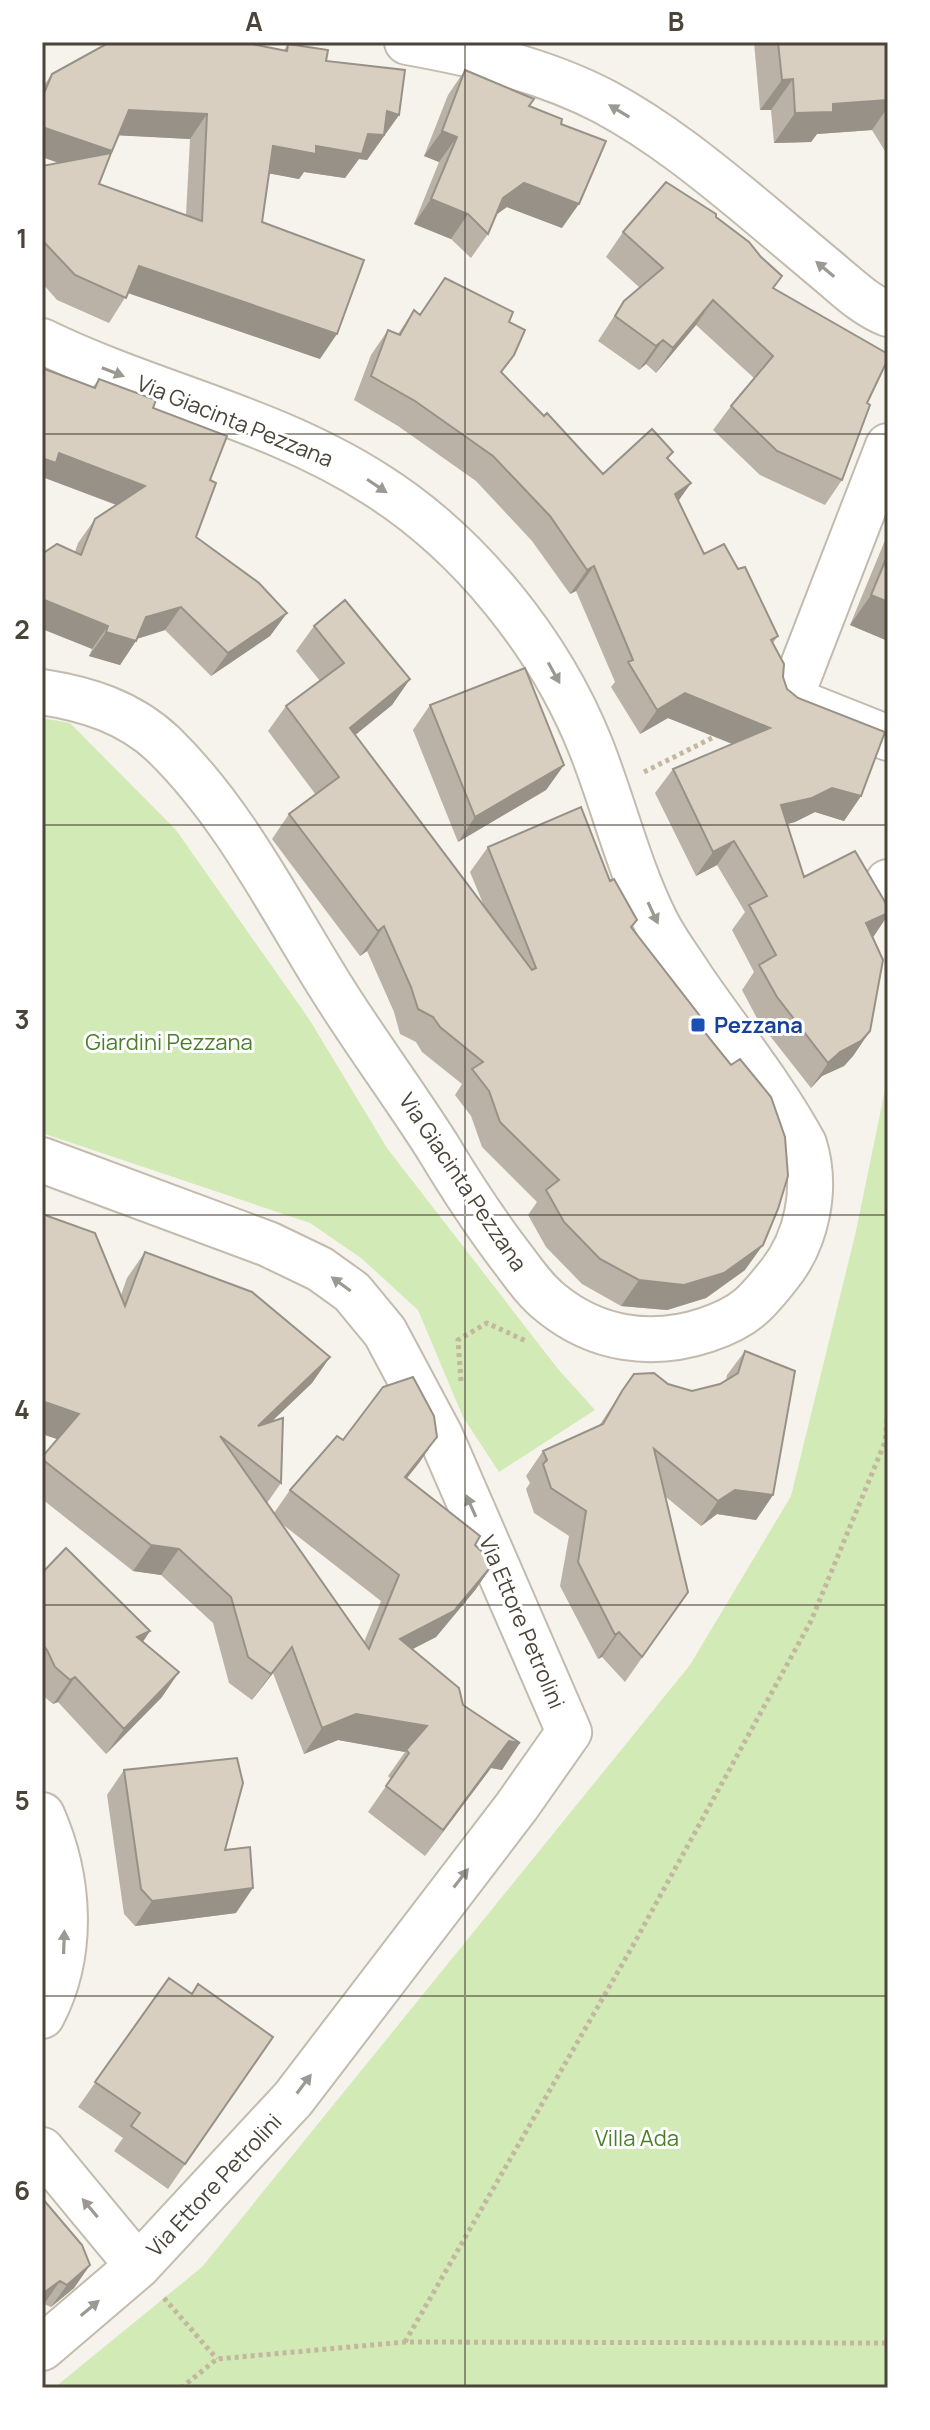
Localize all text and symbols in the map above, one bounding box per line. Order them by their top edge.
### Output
text: A [245,3,263,39]
text: B [668,3,684,39]
one-way arrow [608,104,630,118]
text: 1 [16,220,28,256]
one-way arrow [815,261,835,278]
one-way arrow [101,366,125,379]
street label: Via Giacinta Pezzana [132,368,338,474]
one-way arrow [366,478,388,493]
text: 2 [14,611,30,647]
one-way arrow [547,662,561,684]
one-way arrow [646,901,659,925]
text: 3 [14,1001,30,1037]
place label: Pezzana [714,1010,803,1040]
marker: Pezzana [689,1016,707,1034]
park label: Giardini Pezzana [85,1027,253,1057]
street label: Via Giacinta Pezzana [392,1087,534,1277]
one-way arrow [330,1276,351,1292]
text: 4 [14,1391,30,1427]
one-way arrow [465,1494,478,1517]
street label: Via Ettore Petrolini [472,1531,572,1713]
text: 5 [14,1782,30,1818]
one-way arrow [453,1868,469,1888]
one-way arrow [58,1929,71,1954]
one-way arrow [295,2074,311,2095]
street label: Via Ettore Petrolini [140,2107,288,2263]
park label: Villa Ada [595,2123,679,2153]
text: 6 [14,2172,30,2208]
one-way arrow [82,2198,99,2218]
one-way arrow [80,2300,100,2317]

